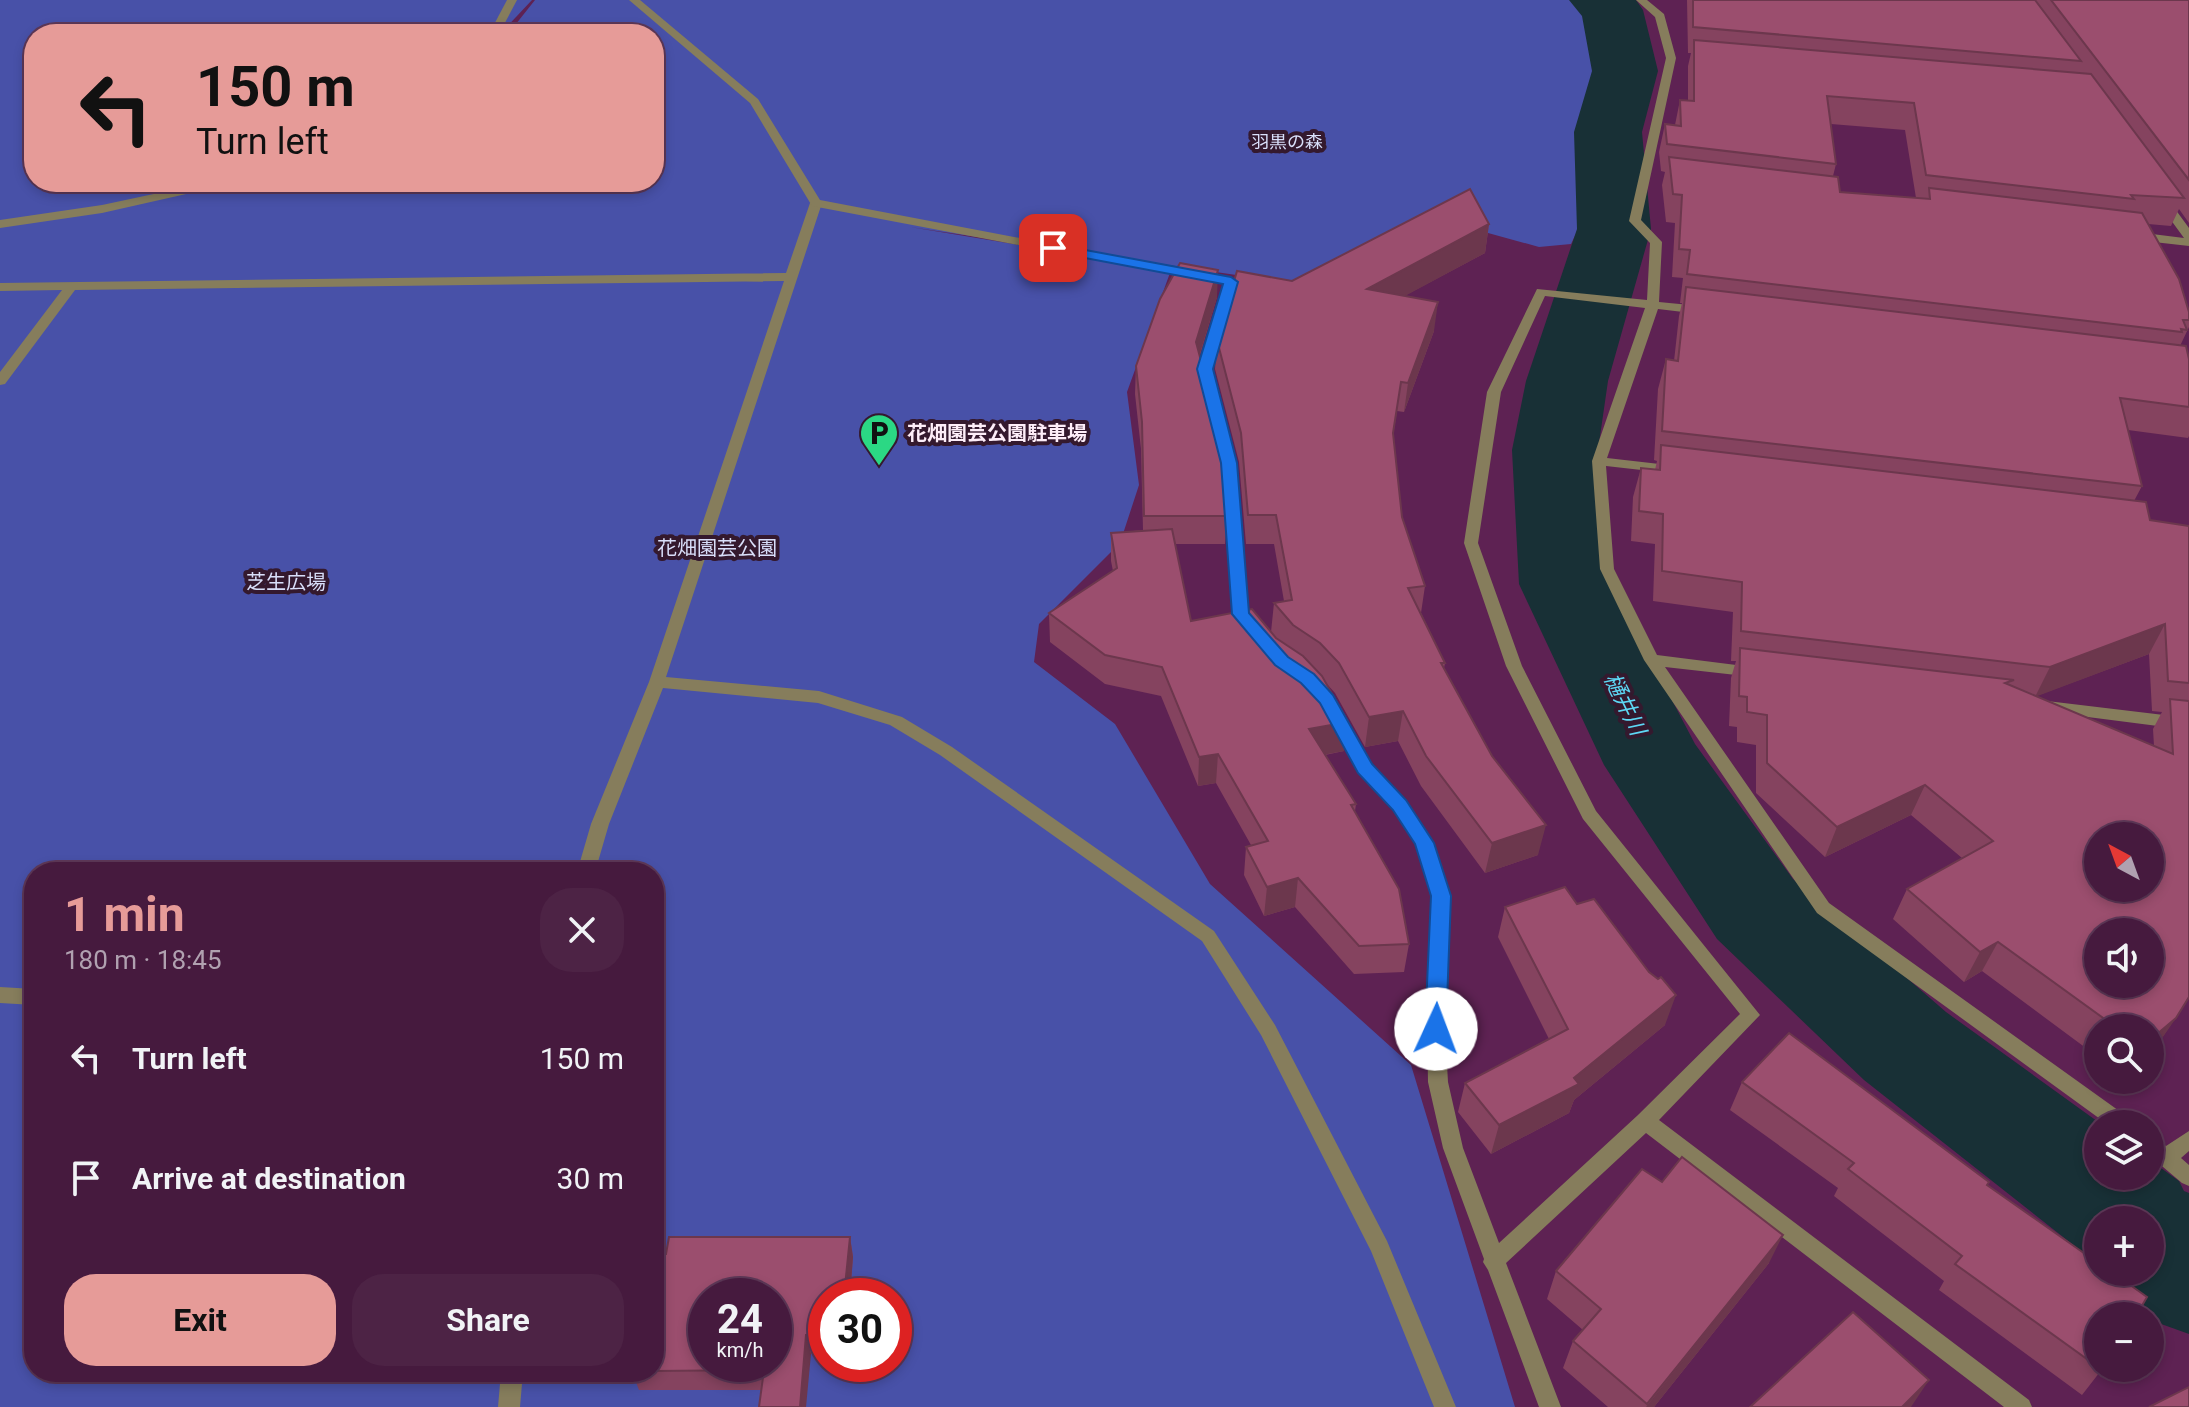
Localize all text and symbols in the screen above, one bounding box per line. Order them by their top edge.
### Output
text: 150 m [196,54,355,120]
icon: left [64,56,168,160]
text: Turn left [196,121,329,163]
park label: 羽黒の森 [1251,131,1323,152]
pin [1019,214,1087,282]
icon: arrive [1031,226,1075,270]
parking icon: 花畑園芸公園駐車場 [858,412,900,467]
place label: 花畑園芸公園駐車場 [907,421,1087,445]
park label: 花畑園芸公園 [657,536,777,560]
park label: 芝生広場 [246,570,326,594]
water label: 樋井川 [1599,669,1652,741]
north arrow [2084,822,2164,902]
map controls [2084,822,2164,1382]
text: 1 min [64,886,185,943]
button: close [540,888,624,972]
button: sound [2084,918,2164,998]
text: 180 m · 18:45 [64,945,222,975]
position arrow [1394,987,1478,1071]
button: search [2084,1014,2164,1094]
icon: left [64,1036,108,1080]
text: Turn left [132,1041,247,1076]
text: 150 m [540,1041,624,1076]
button: layers [2084,1110,2164,1190]
icon: arrive [64,1156,108,1200]
text: Arrive at destination [132,1161,406,1196]
text: 30 m [557,1161,624,1196]
button: + [2084,1206,2164,1286]
button: Exit [64,1274,336,1366]
button: Share [352,1274,624,1366]
speed limit sign: 30 [808,1278,912,1382]
text: 24 [717,1296,763,1343]
button: − [2084,1302,2164,1382]
text: km/h [717,1338,763,1362]

